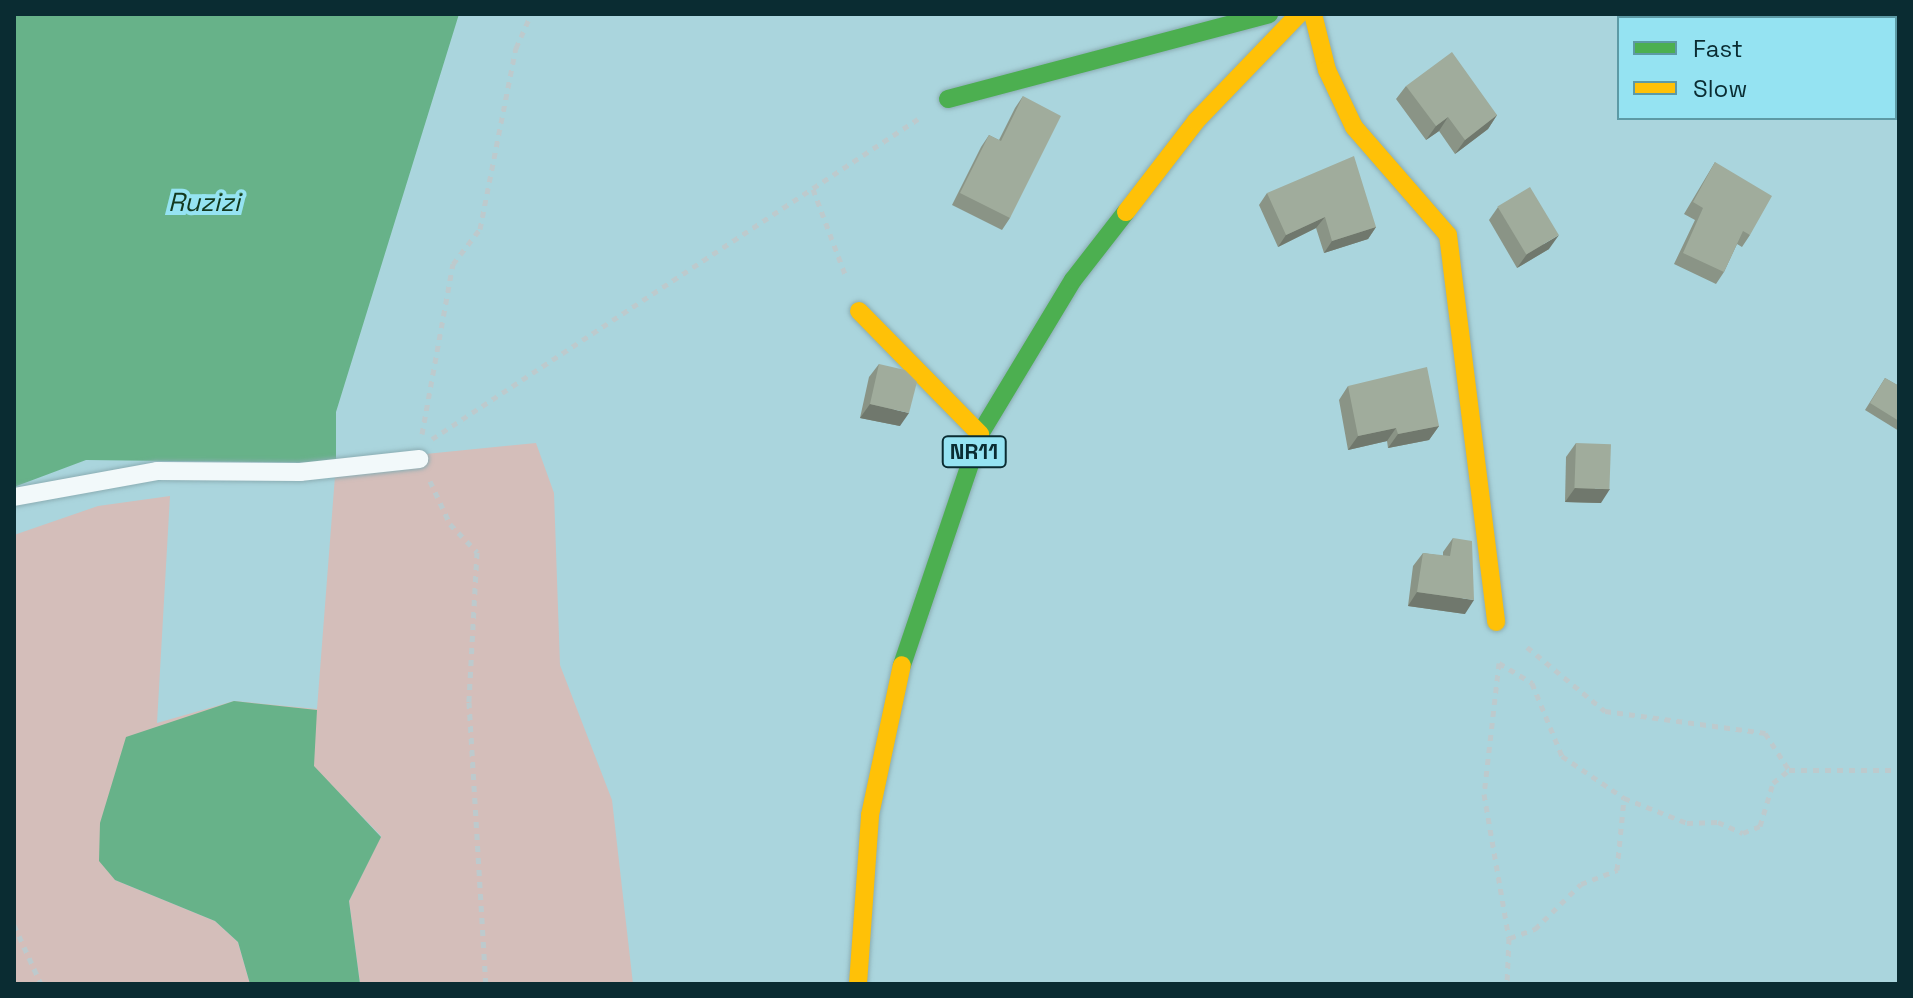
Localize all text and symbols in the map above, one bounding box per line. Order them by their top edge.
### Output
legend [1617,16,1897,120]
text: Fast [1693,33,1743,64]
text: Slow [1693,73,1747,104]
water label: Ruzizi [168,187,240,219]
road number: NR11 [940,434,1008,470]

